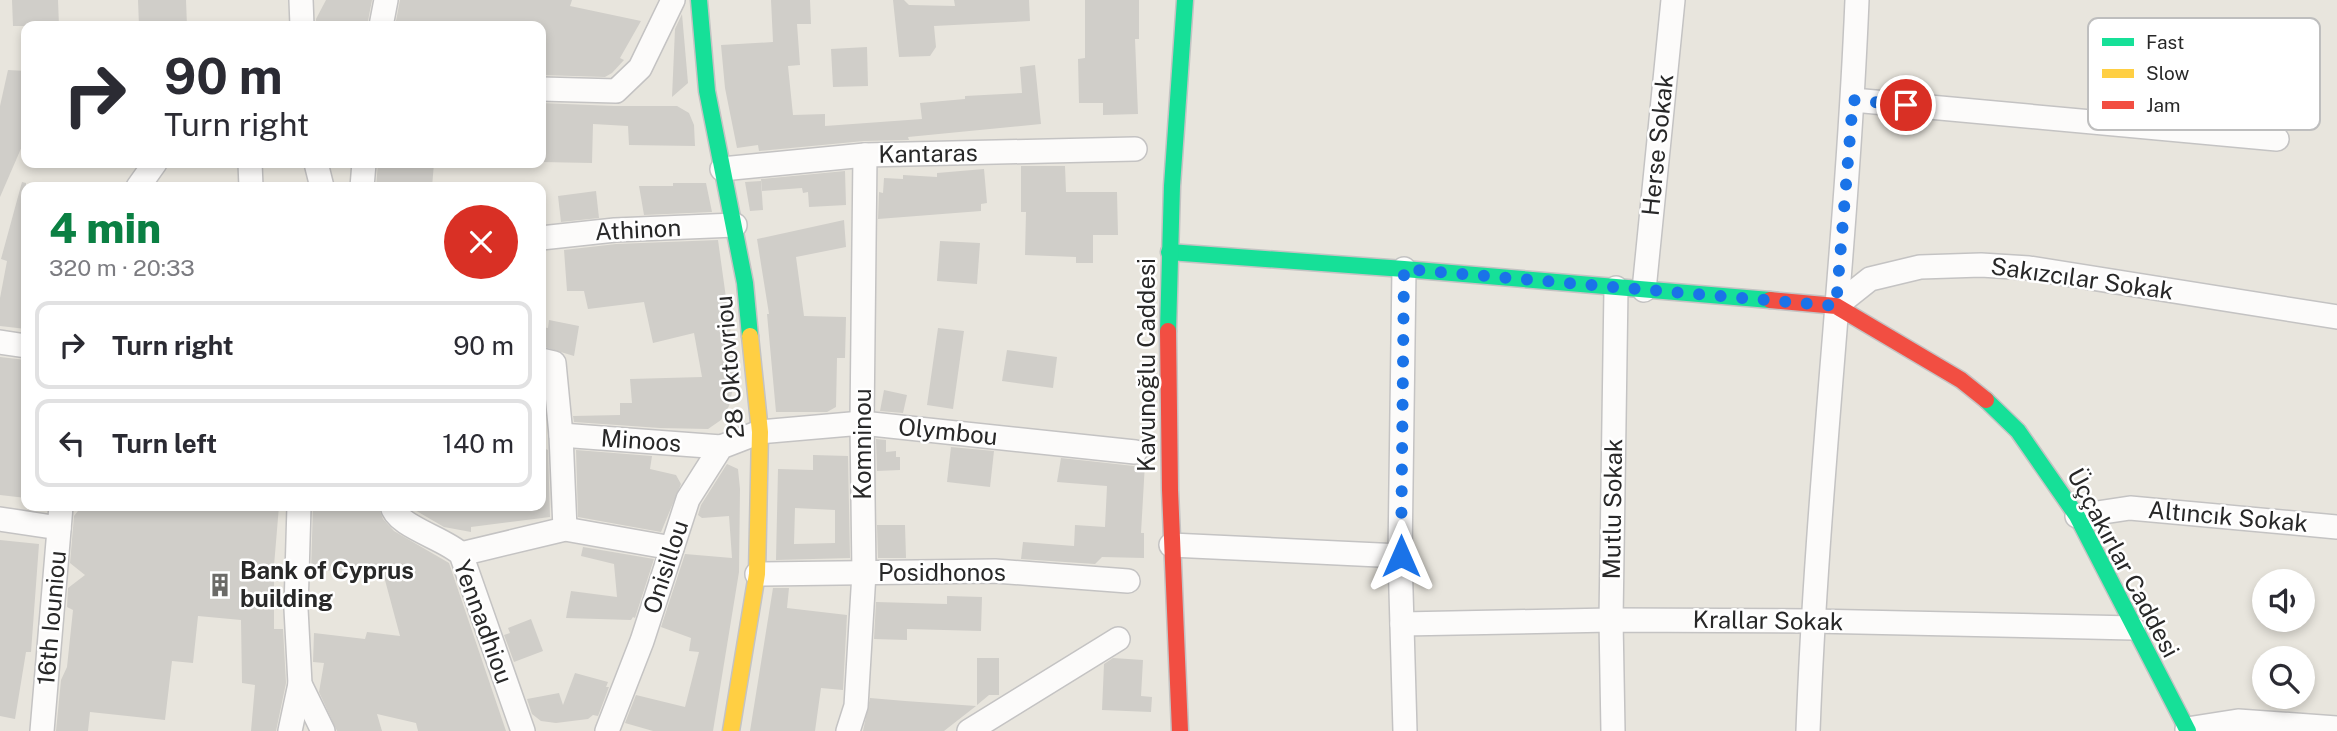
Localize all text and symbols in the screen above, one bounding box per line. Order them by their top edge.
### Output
legend [2088,18,2320,130]
text: Fast [2146,31,2184,53]
text: 90 m [164,47,283,105]
icon: right [49,49,140,140]
text: Slow [2146,62,2190,84]
street label: Herse Sokak [1636,73,1678,217]
pin [1876,75,1936,135]
icon: arrive [1887,86,1925,124]
text: Jam [2146,94,2180,116]
text: Turn right [164,106,309,143]
street label: Kantaras [878,138,978,168]
text: 4 min [49,203,161,252]
button: close [444,205,518,279]
street label: Athinon [594,213,682,245]
street label: Sakızcılar Sokak [1989,251,2175,305]
text: 320 m · 20:33 [49,254,195,281]
street label: Kavunoğlu Caddesi [1132,258,1160,472]
street label: 28 Oktovriou [709,294,749,440]
icon: right [53,326,91,364]
text: Turn right [112,330,234,361]
text: 90 m [453,330,514,361]
street label: Komninou [848,388,876,500]
street label: Olymbou [897,412,999,450]
street label: Minoos [600,423,682,457]
icon: left [53,424,91,462]
text: Turn left [112,428,217,459]
text: 140 m [442,428,514,459]
street label: Mutlu Sokak [1597,438,1627,580]
street label: Üççakırlar Caddesi [2062,463,2187,662]
street label: Altıncık Sokak [2147,495,2309,537]
street label: Onisillou [637,516,693,617]
position arrow [1364,519,1438,593]
street label: 16th Iouniou [31,549,71,686]
place label: Bank of Cyprus building [240,556,414,612]
street label: Yennadhiou [449,556,519,687]
street label: Posidhonos [878,558,1006,586]
map controls [2252,569,2315,709]
button: sound [2252,569,2315,632]
building icon: Bank of Cyprus building [206,571,234,599]
street label: Krallar Sokak [1692,605,1844,635]
button: search [2252,646,2315,709]

